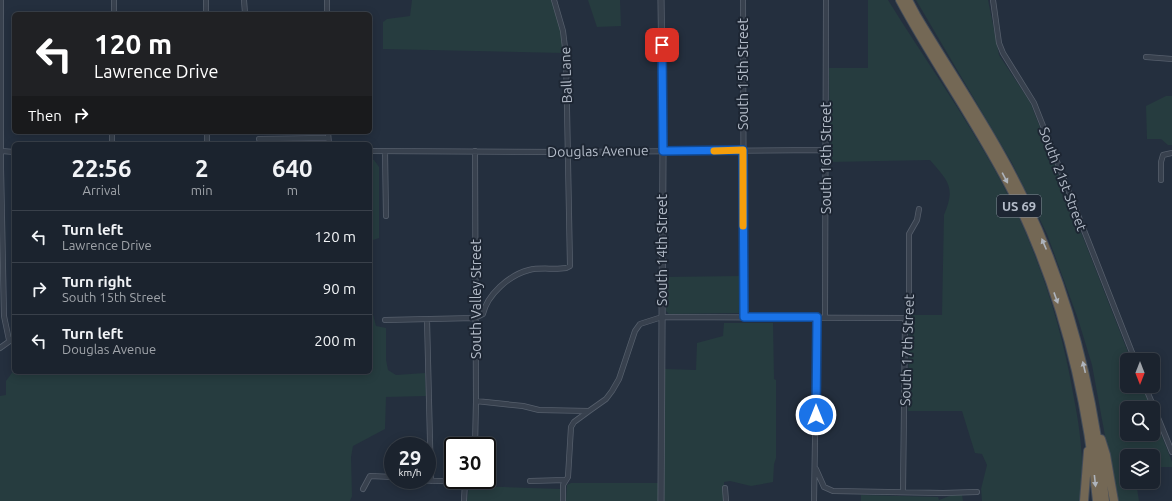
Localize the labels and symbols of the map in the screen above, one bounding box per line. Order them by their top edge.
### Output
street label: South 15th Street [735,18,751,130]
pin [645,28,679,62]
street label: Ball Lane [557,46,575,104]
street label: South 16th Street [818,102,834,214]
street label: South 21st Street [1036,125,1090,234]
street label: Douglas Avenue [547,142,649,160]
one-way arrow [1002,172,1008,184]
street label: South 14th Street [654,194,670,306]
road number: US 69 [997,195,1041,217]
street label: South Valley Street [468,238,484,359]
one-way arrow [1041,239,1047,250]
one-way arrow [1053,292,1059,304]
street label: South 17th Street [897,293,917,406]
north arrow [1120,353,1160,393]
one-way arrow [1081,361,1087,373]
position arrow [795,394,837,436]
speed limit sign: 30 [444,437,496,489]
one-way arrow [1092,475,1098,487]

